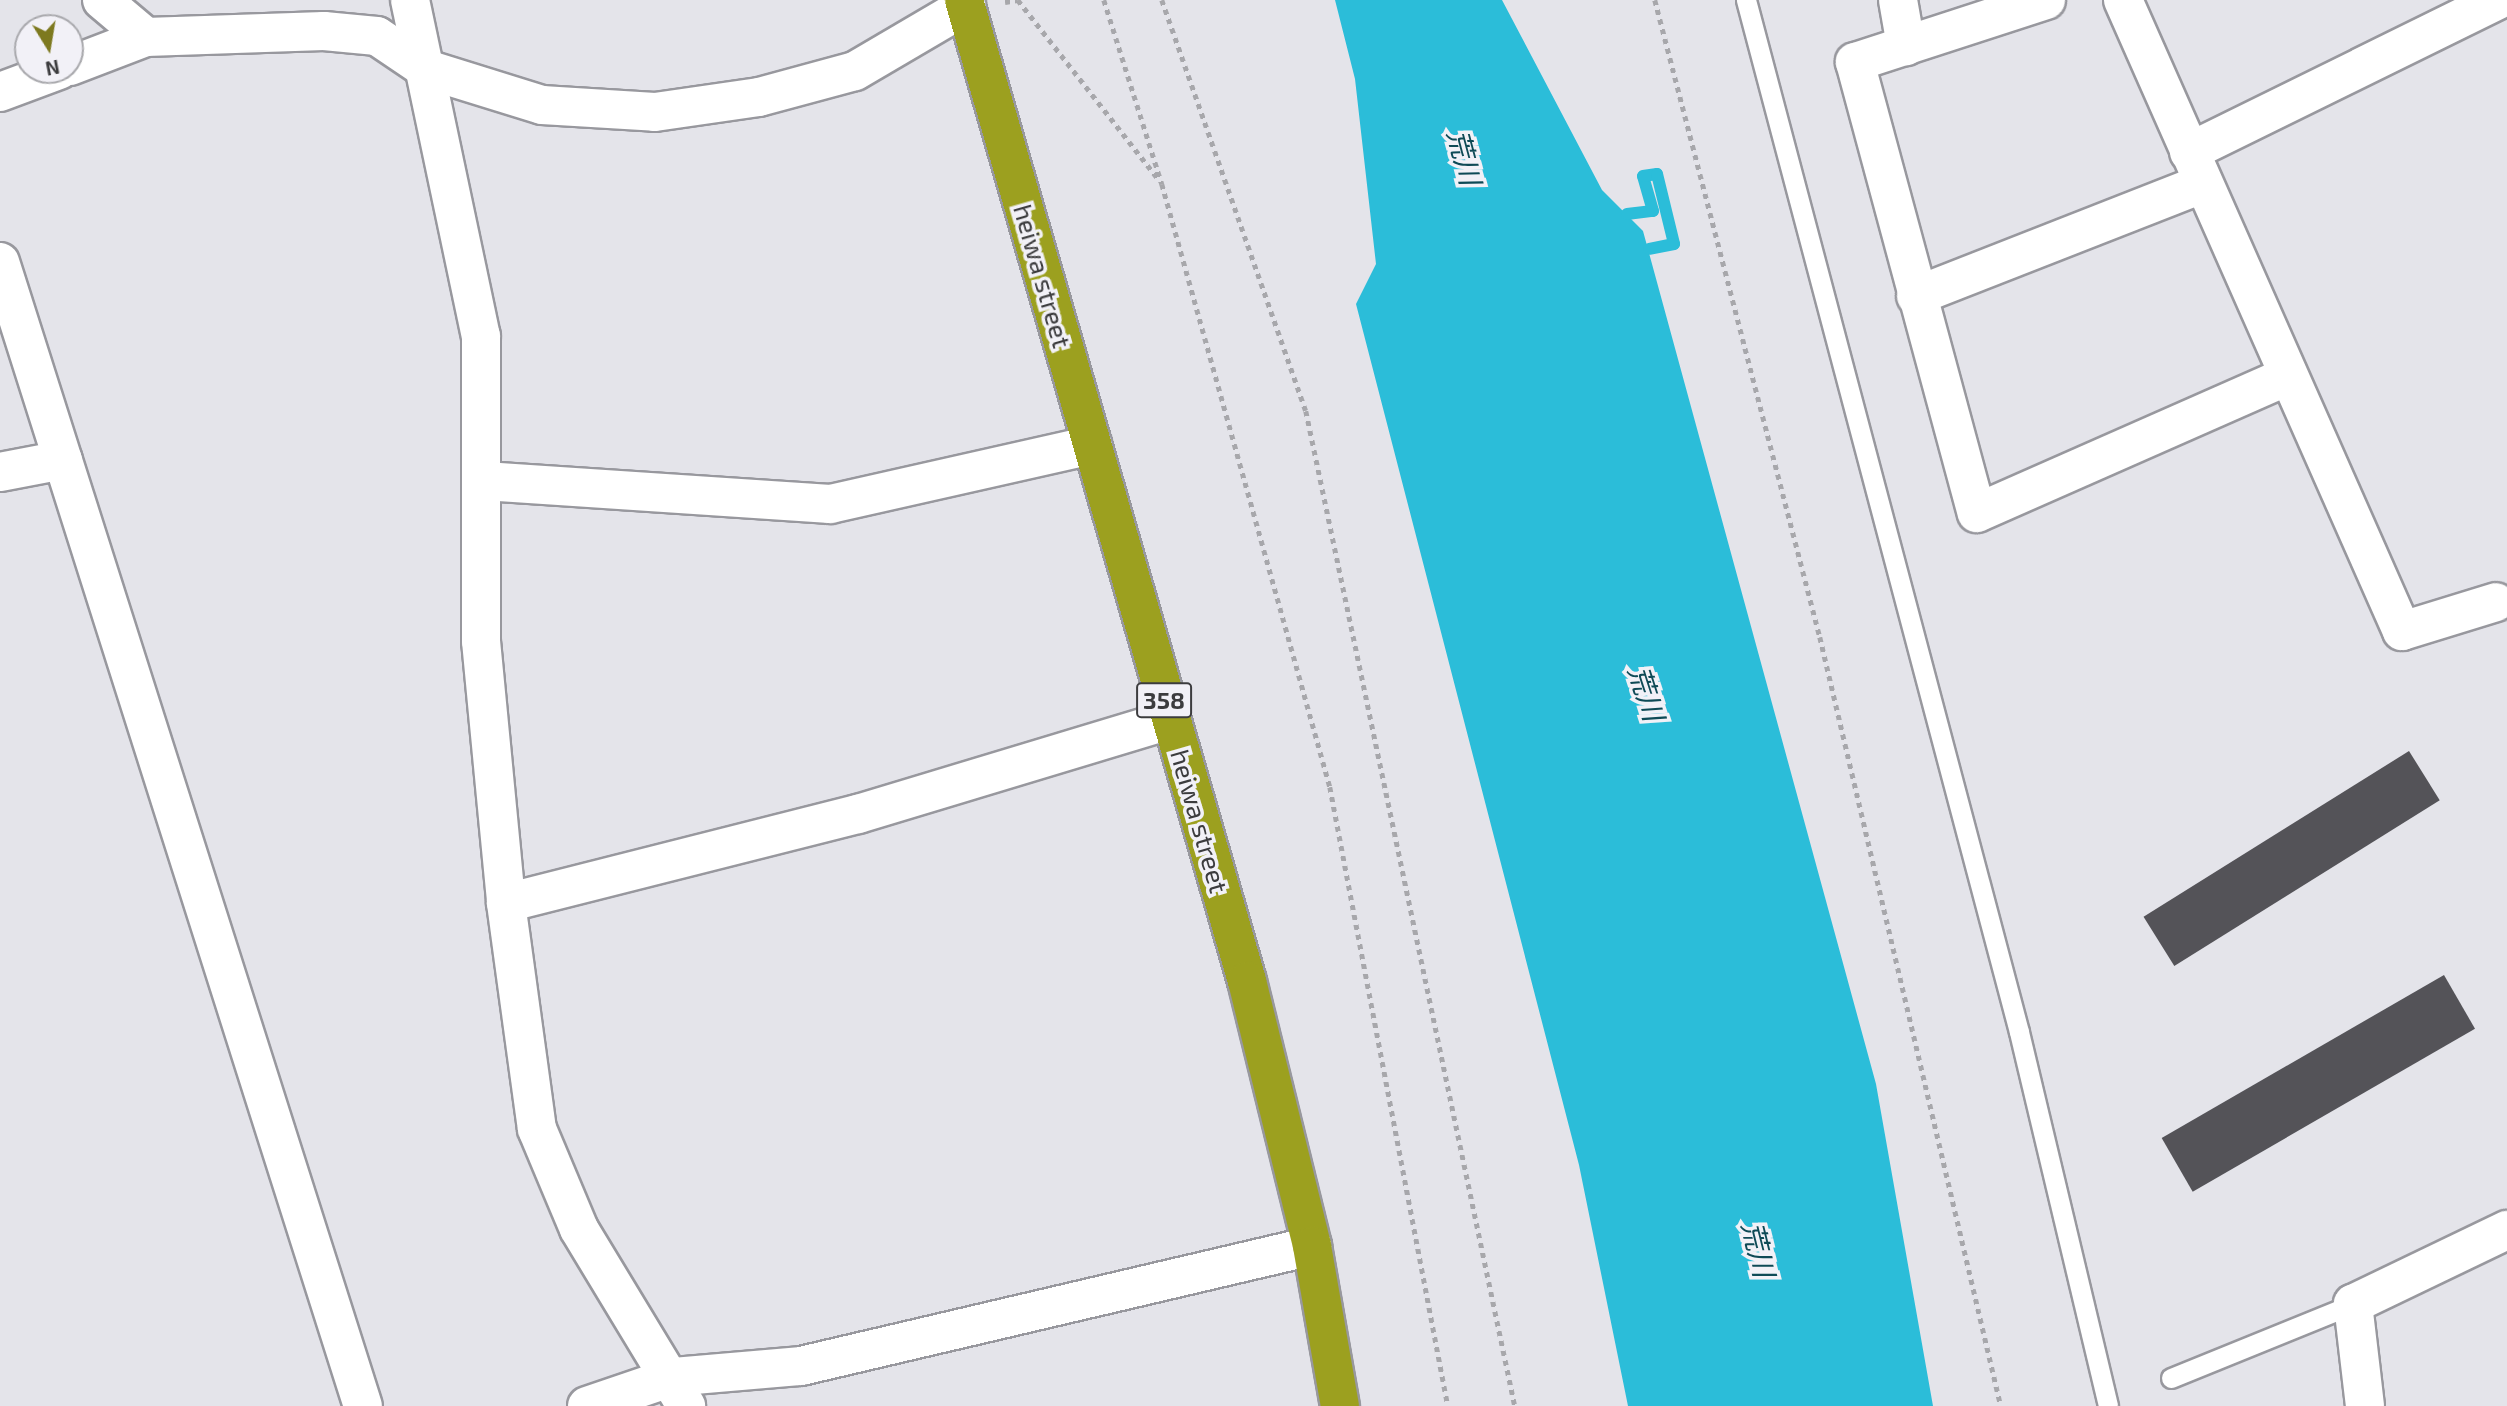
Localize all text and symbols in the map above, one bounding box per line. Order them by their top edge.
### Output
north arrow [14,14,84,84]
text: N [44,56,62,81]
water label: 荒川 [1442,126,1488,188]
street label: heiwa street [1008,201,1078,351]
water label: 荒川 [1622,661,1672,725]
road number: 358 [1136,680,1192,720]
street label: heiwa street [1165,746,1235,896]
water label: 荒川 [1736,1218,1782,1280]

